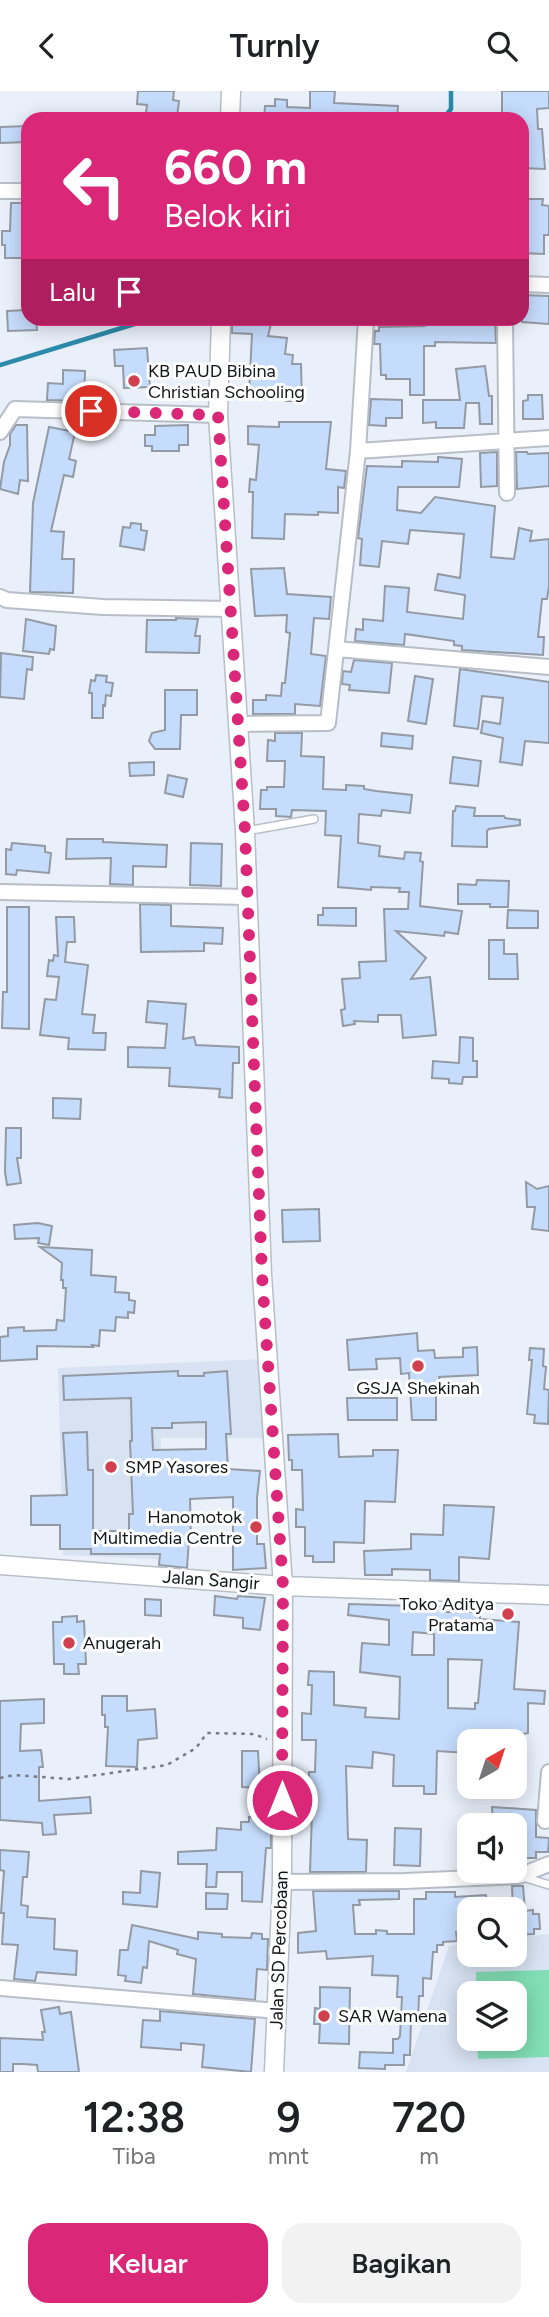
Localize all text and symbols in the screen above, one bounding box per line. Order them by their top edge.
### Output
icon: back [28,27,66,65]
text: Turnly [229,27,320,65]
icon: search [483,27,521,65]
text: 660 m [164,137,307,196]
icon: left [49,140,140,231]
text: Belok kiri [164,197,291,235]
icon: arrive [110,273,148,311]
text: Lalu [49,276,96,308]
place label: KB PAUD Bibina Christian Schooling [148,360,305,403]
marker: KB PAUD Bibina Christian Schooling [126,373,142,389]
pin [61,381,121,441]
icon: arrive [72,392,110,430]
marker: GSJA Shekinah [410,1358,426,1374]
place label: GSJA Shekinah [356,1377,480,1399]
place label: SMP Yasores [125,1456,228,1478]
marker: SMP Yasores [103,1459,119,1475]
place label: Hanomotok Multimedia Centre [93,1506,242,1549]
marker: Hanomotok Multimedia Centre [248,1519,264,1535]
street label: Jalan Sangir [162,1566,260,1594]
place label: Toko Aditya Pratama [399,1593,494,1636]
marker: Toko Aditya Pratama [500,1606,516,1622]
place label: Anugerah [83,1632,161,1654]
marker: Anugerah [61,1635,77,1651]
north arrow [457,1729,527,1799]
map controls [457,1729,527,2051]
position arrow [245,1763,319,1837]
button: sound [457,1813,527,1883]
street label: Jalan SD Percobaan [265,1870,293,2030]
button: search [457,1897,527,1967]
button: layers [457,1981,527,2051]
place label: SAR Wamena [338,2005,447,2027]
marker: SAR Wamena [316,2008,332,2024]
text: 12:38 [83,2092,185,2143]
text: 9 [277,2092,301,2143]
text: 720 [392,2092,466,2143]
text: Tiba [112,2142,156,2170]
text: mnt [268,2142,309,2170]
text: m [419,2142,439,2170]
button: Keluar [28,2223,268,2303]
button: Bagikan [282,2223,521,2303]

